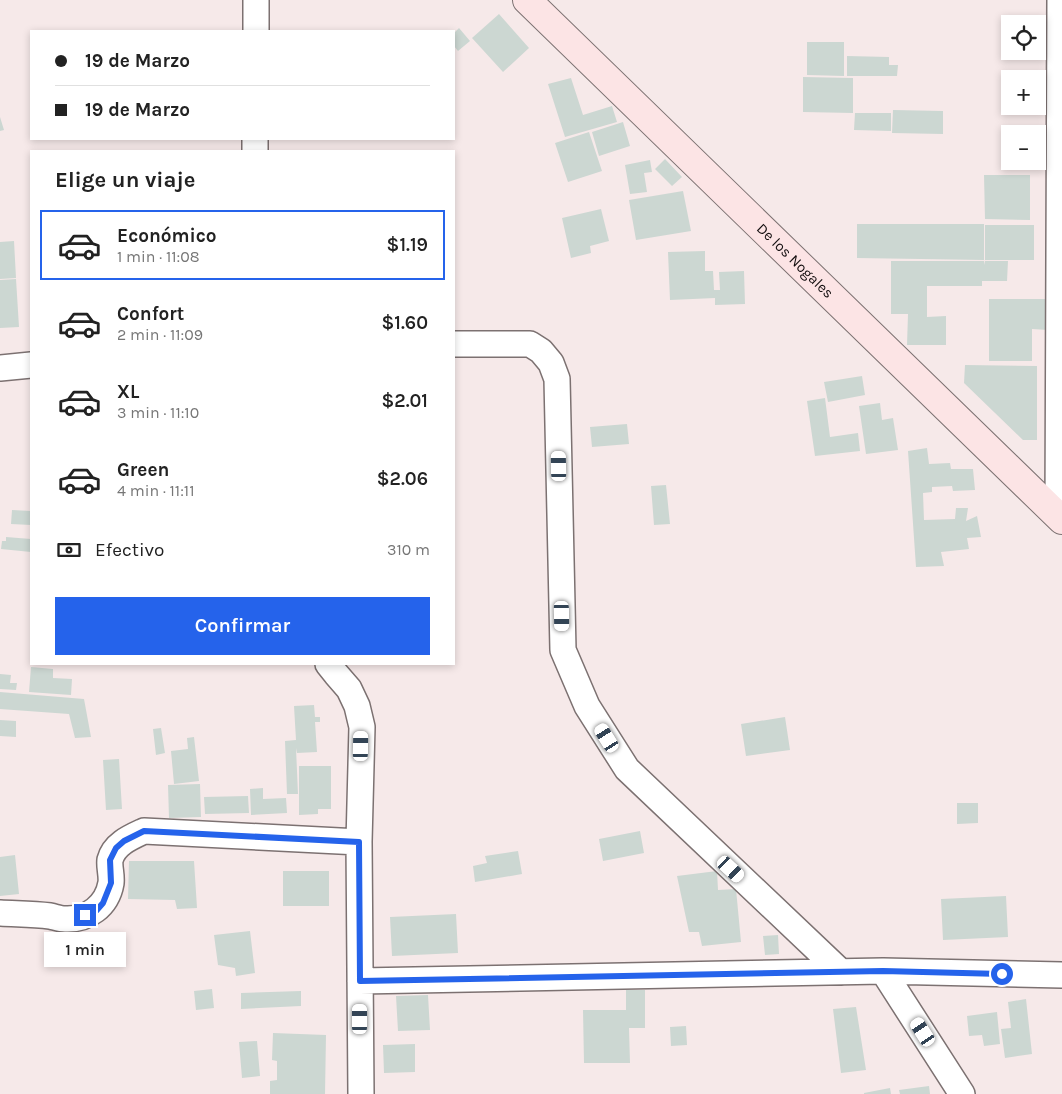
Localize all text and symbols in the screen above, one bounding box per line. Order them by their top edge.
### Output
map controls [1001,15,1046,170]
button: locate [1001,15,1046,60]
text: 19 de Marzo [85,50,190,72]
button: + [1001,70,1046,115]
text: 19 de Marzo [85,99,190,121]
button: − [1001,125,1046,170]
text: Elige un viaje [55,167,195,193]
street label: De los Nogales [753,219,837,302]
icon: car [57,223,102,268]
text: Económico [117,225,217,247]
text: $1.19 [387,234,428,256]
text: 1 min · 11:08 [117,247,200,266]
icon: car [57,301,102,346]
text: Confort [117,303,184,325]
text: $1.60 [382,312,428,334]
text: 2 min · 11:09 [117,325,203,344]
icon: car [57,379,102,424]
text: XL [117,381,139,403]
text: $2.01 [381,390,428,412]
text: 3 min · 11:10 [117,403,199,422]
car [551,451,566,481]
icon: car [57,457,102,502]
text: Green [117,459,169,481]
text: $2.06 [377,468,428,490]
text: 4 min · 11:11 [117,481,194,500]
icon: cash [55,536,83,564]
text: Efectivo [95,539,164,561]
text: 310 m [387,540,430,559]
button: Confirmar [55,597,430,655]
car [554,601,569,631]
car [592,721,621,755]
car [353,731,368,761]
car [714,853,747,885]
route end [74,904,96,926]
callout: 1 min [44,932,126,968]
text: 1 min [65,940,105,959]
route start [991,963,1013,985]
car [352,1004,367,1034]
car [908,1015,937,1049]

